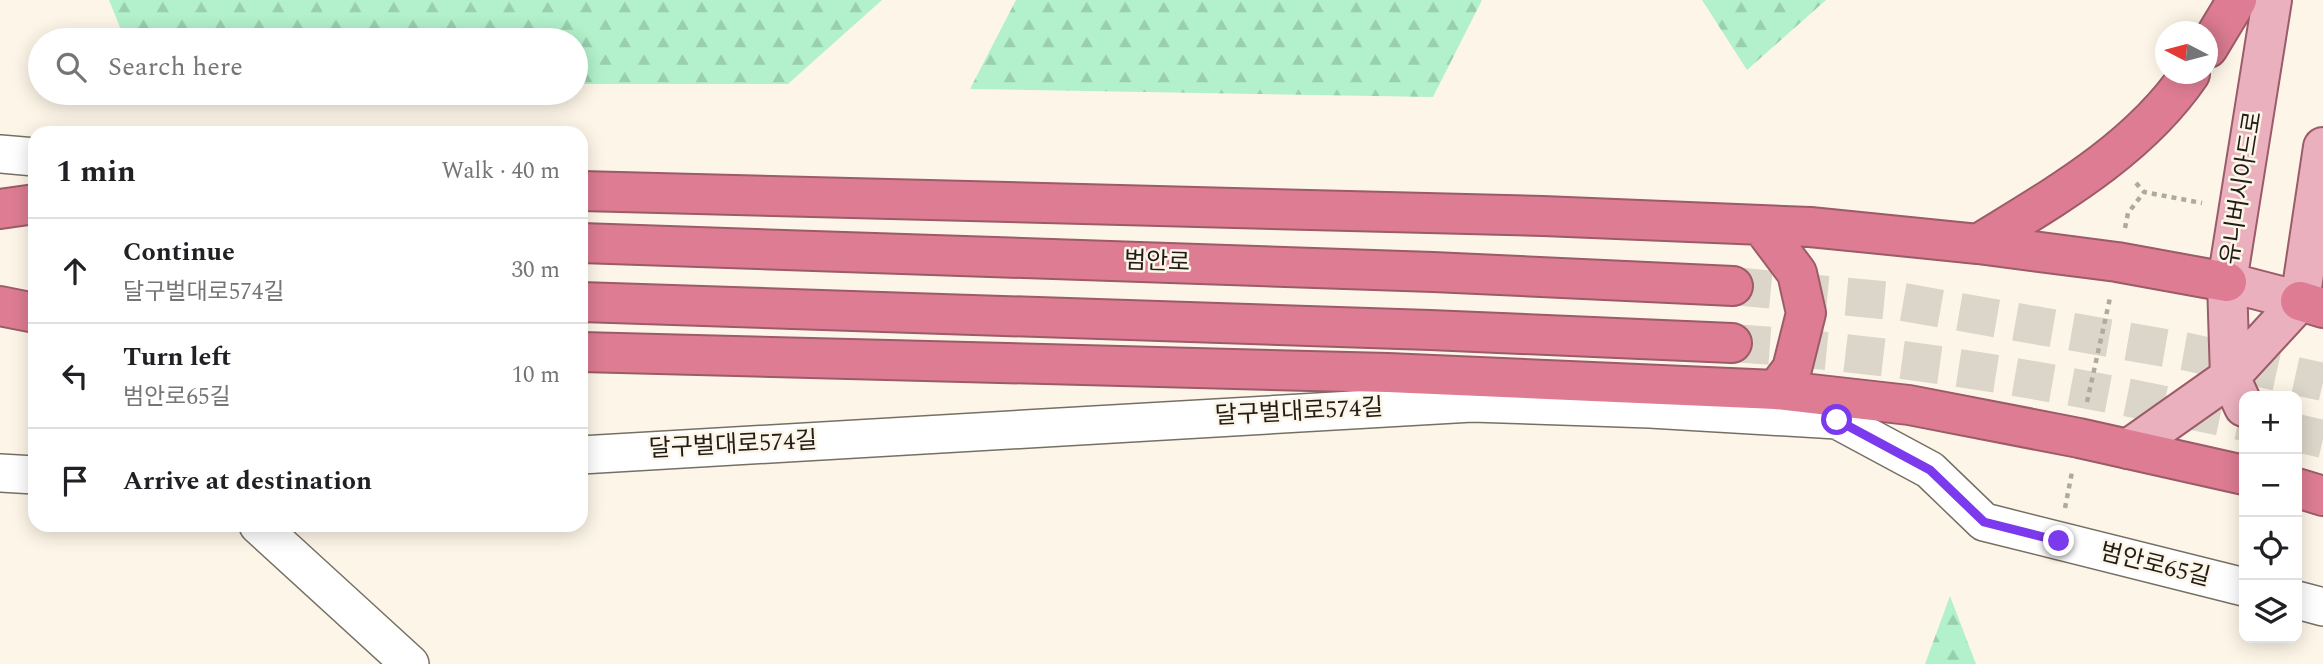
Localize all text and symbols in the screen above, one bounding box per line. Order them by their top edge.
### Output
north arrow [2155,21,2218,84]
search box [28,28,588,105]
text: Search here [108,47,243,87]
icon: search [52,48,90,86]
street label: 유니버시아드로 [2212,109,2272,267]
text: 1 min [56,149,136,195]
text: Walk · 40 m [441,154,560,189]
text: Continue [123,232,235,272]
street label: 범안로 [1123,243,1191,281]
icon: ahead [56,252,94,290]
text: 30 m [511,253,560,288]
text: 달구벌대로574길 [123,275,284,310]
text: Turn left [123,337,231,377]
icon: left [56,357,94,395]
text: 10 m [511,358,560,393]
text: 범안로65길 [123,380,231,415]
street label: 달구벌대로574길 [1214,390,1384,434]
map controls [2239,391,2302,643]
button: + [2239,391,2302,454]
route start [1821,404,1852,435]
street label: 달구벌대로574길 [648,423,818,467]
button: − [2239,454,2302,517]
text: Arrive at destination [123,461,372,501]
icon: arrive [56,462,94,500]
button: locate [2239,517,2302,580]
route end [2043,525,2074,556]
street label: 범안로65길 [2096,534,2214,596]
button: layers [2239,580,2302,643]

